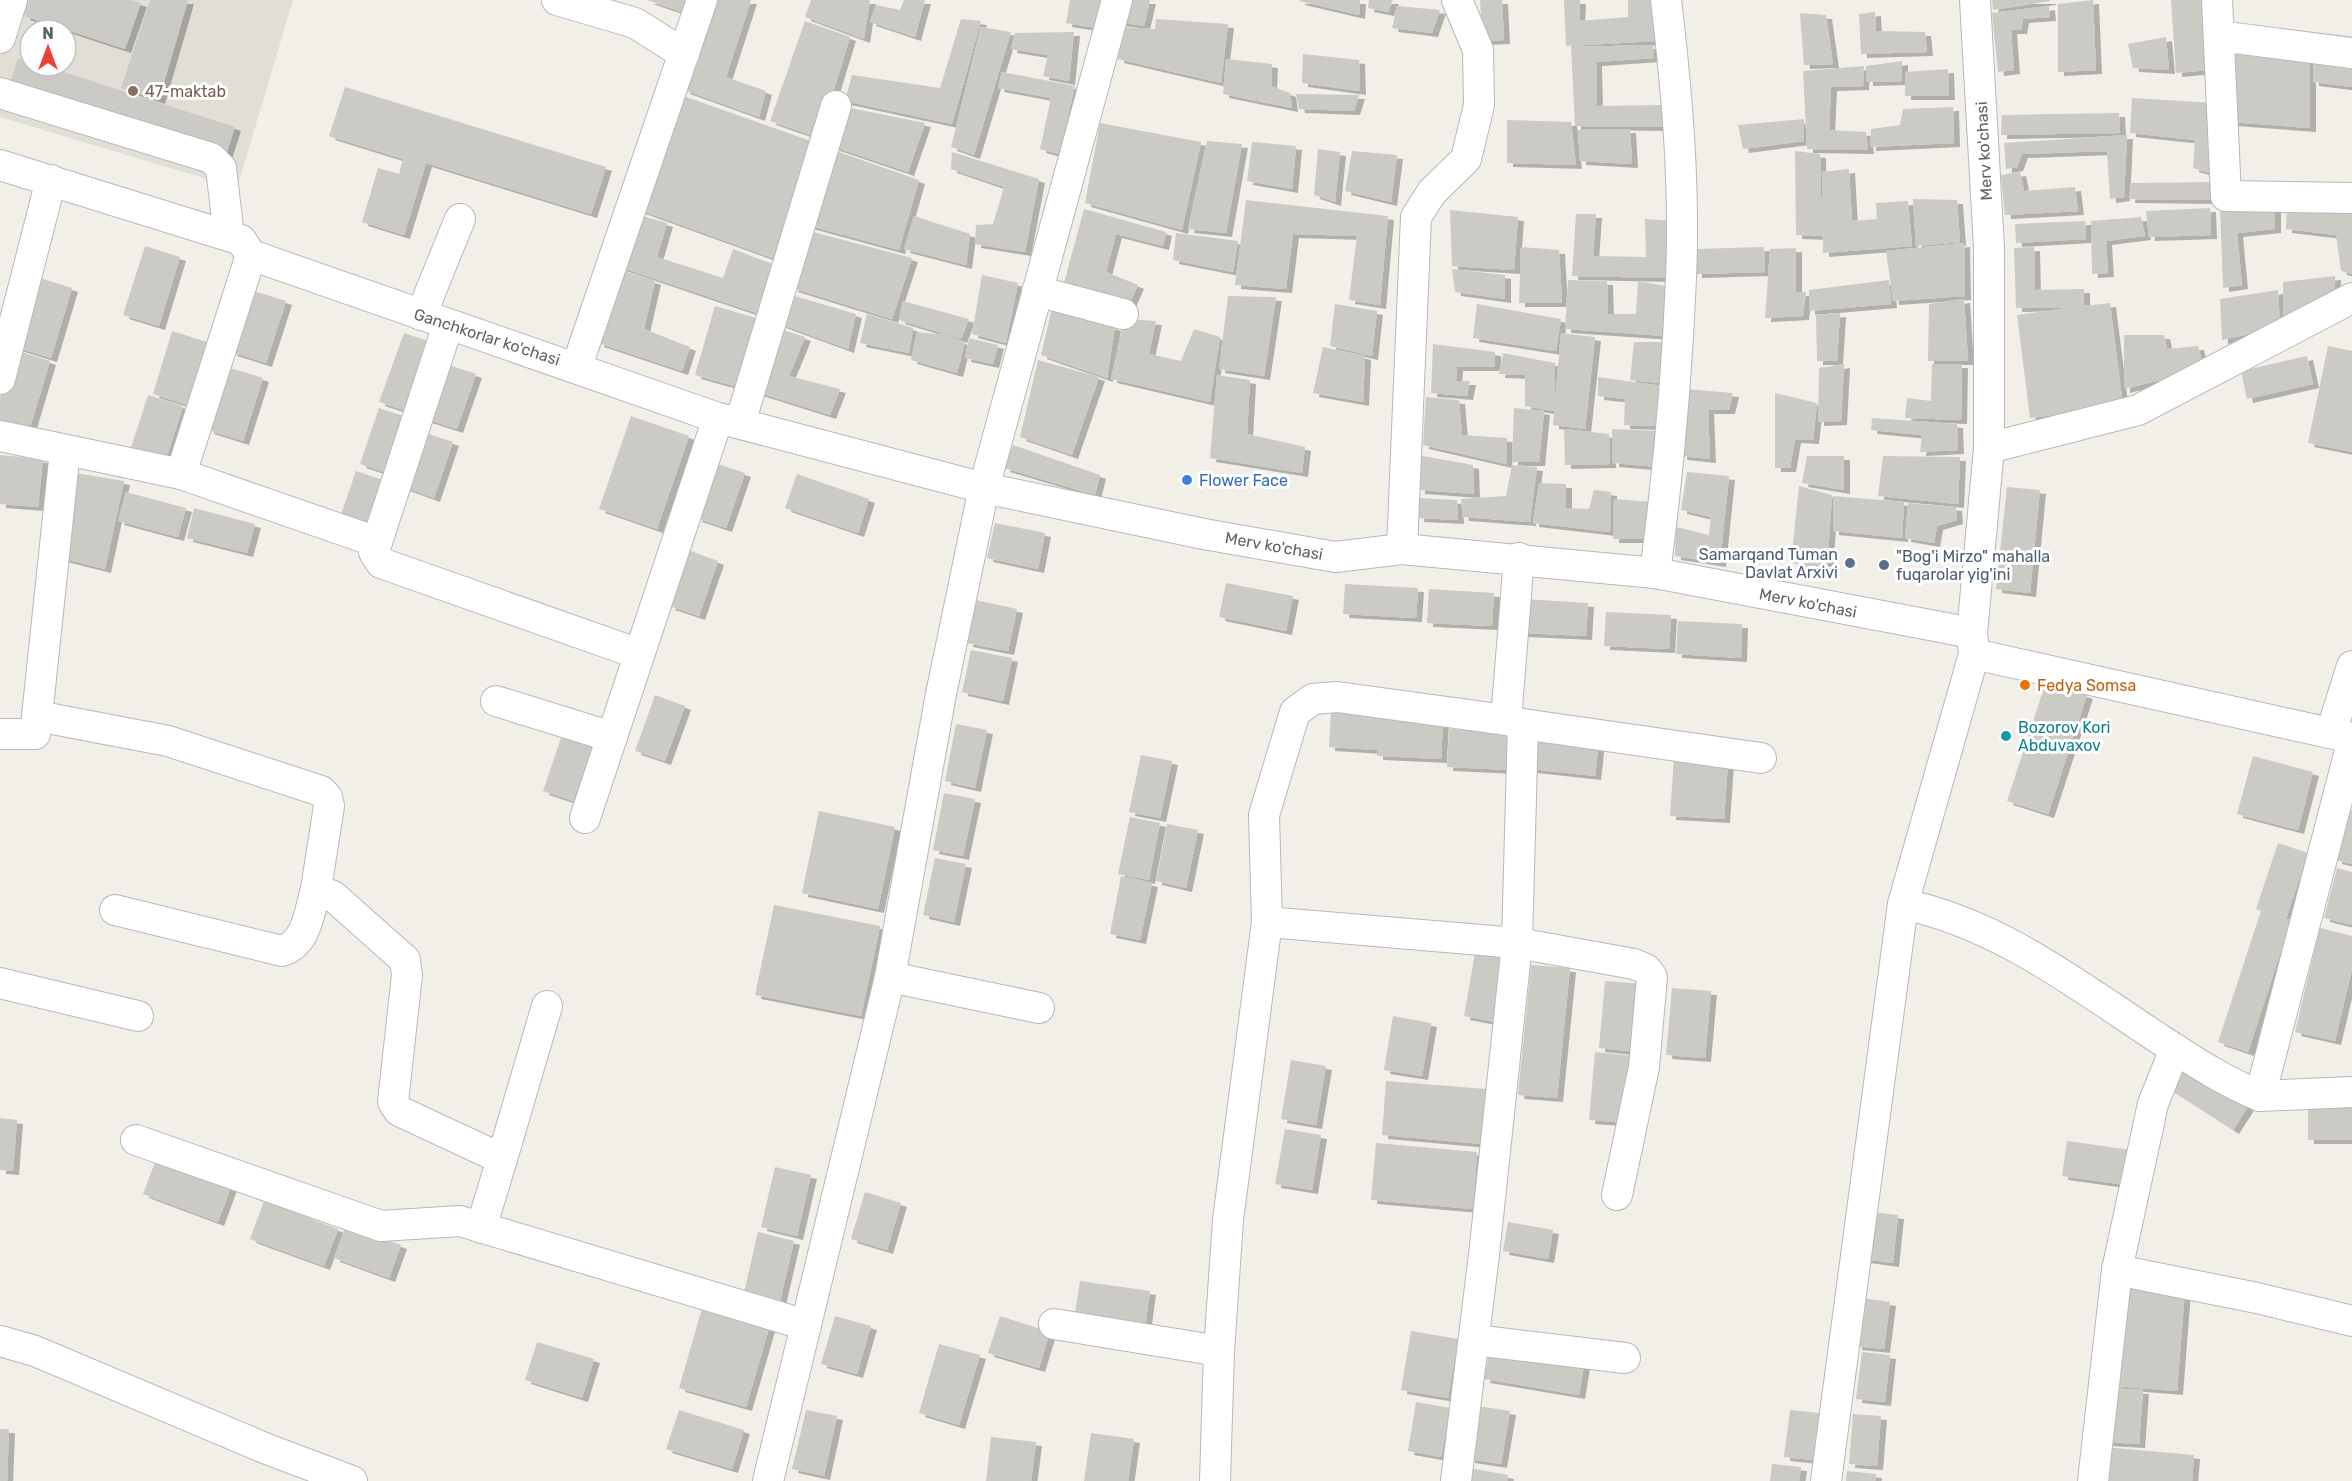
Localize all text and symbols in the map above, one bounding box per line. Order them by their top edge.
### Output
north arrow [18,18,78,78]
text: N [42,24,54,43]
place label: 47-maktab [145,82,226,101]
marker: 47-maktab [126,84,140,98]
street label: Merv ko'chasi [1972,101,1996,201]
street label: Ganchkorlar ko'chasi [412,304,562,370]
place label: Flower Face [1199,471,1288,490]
marker: Flower Face [1180,473,1194,487]
street label: Merv ko'chasi [1224,528,1324,564]
place label: Samarqand Tuman Davlat Arxivi [1699,545,1838,582]
place label: "Bog'i Mirzo" mahalla fuqarolar yig'ini [1896,547,2050,584]
marker: Samarqand Tuman Davlat Arxivi [1843,556,1857,570]
marker: "Bog'i Mirzo" mahalla fuqarolar yig'ini [1877,558,1891,572]
street label: Merv ko'chasi [1758,584,1858,622]
place label: Fedya Somsa [2037,676,2136,695]
marker: Fedya Somsa [2018,678,2032,692]
place label: Bozorov Kori Abduvaxov [2018,718,2110,755]
marker: Bozorov Kori Abduvaxov [1999,729,2013,743]

